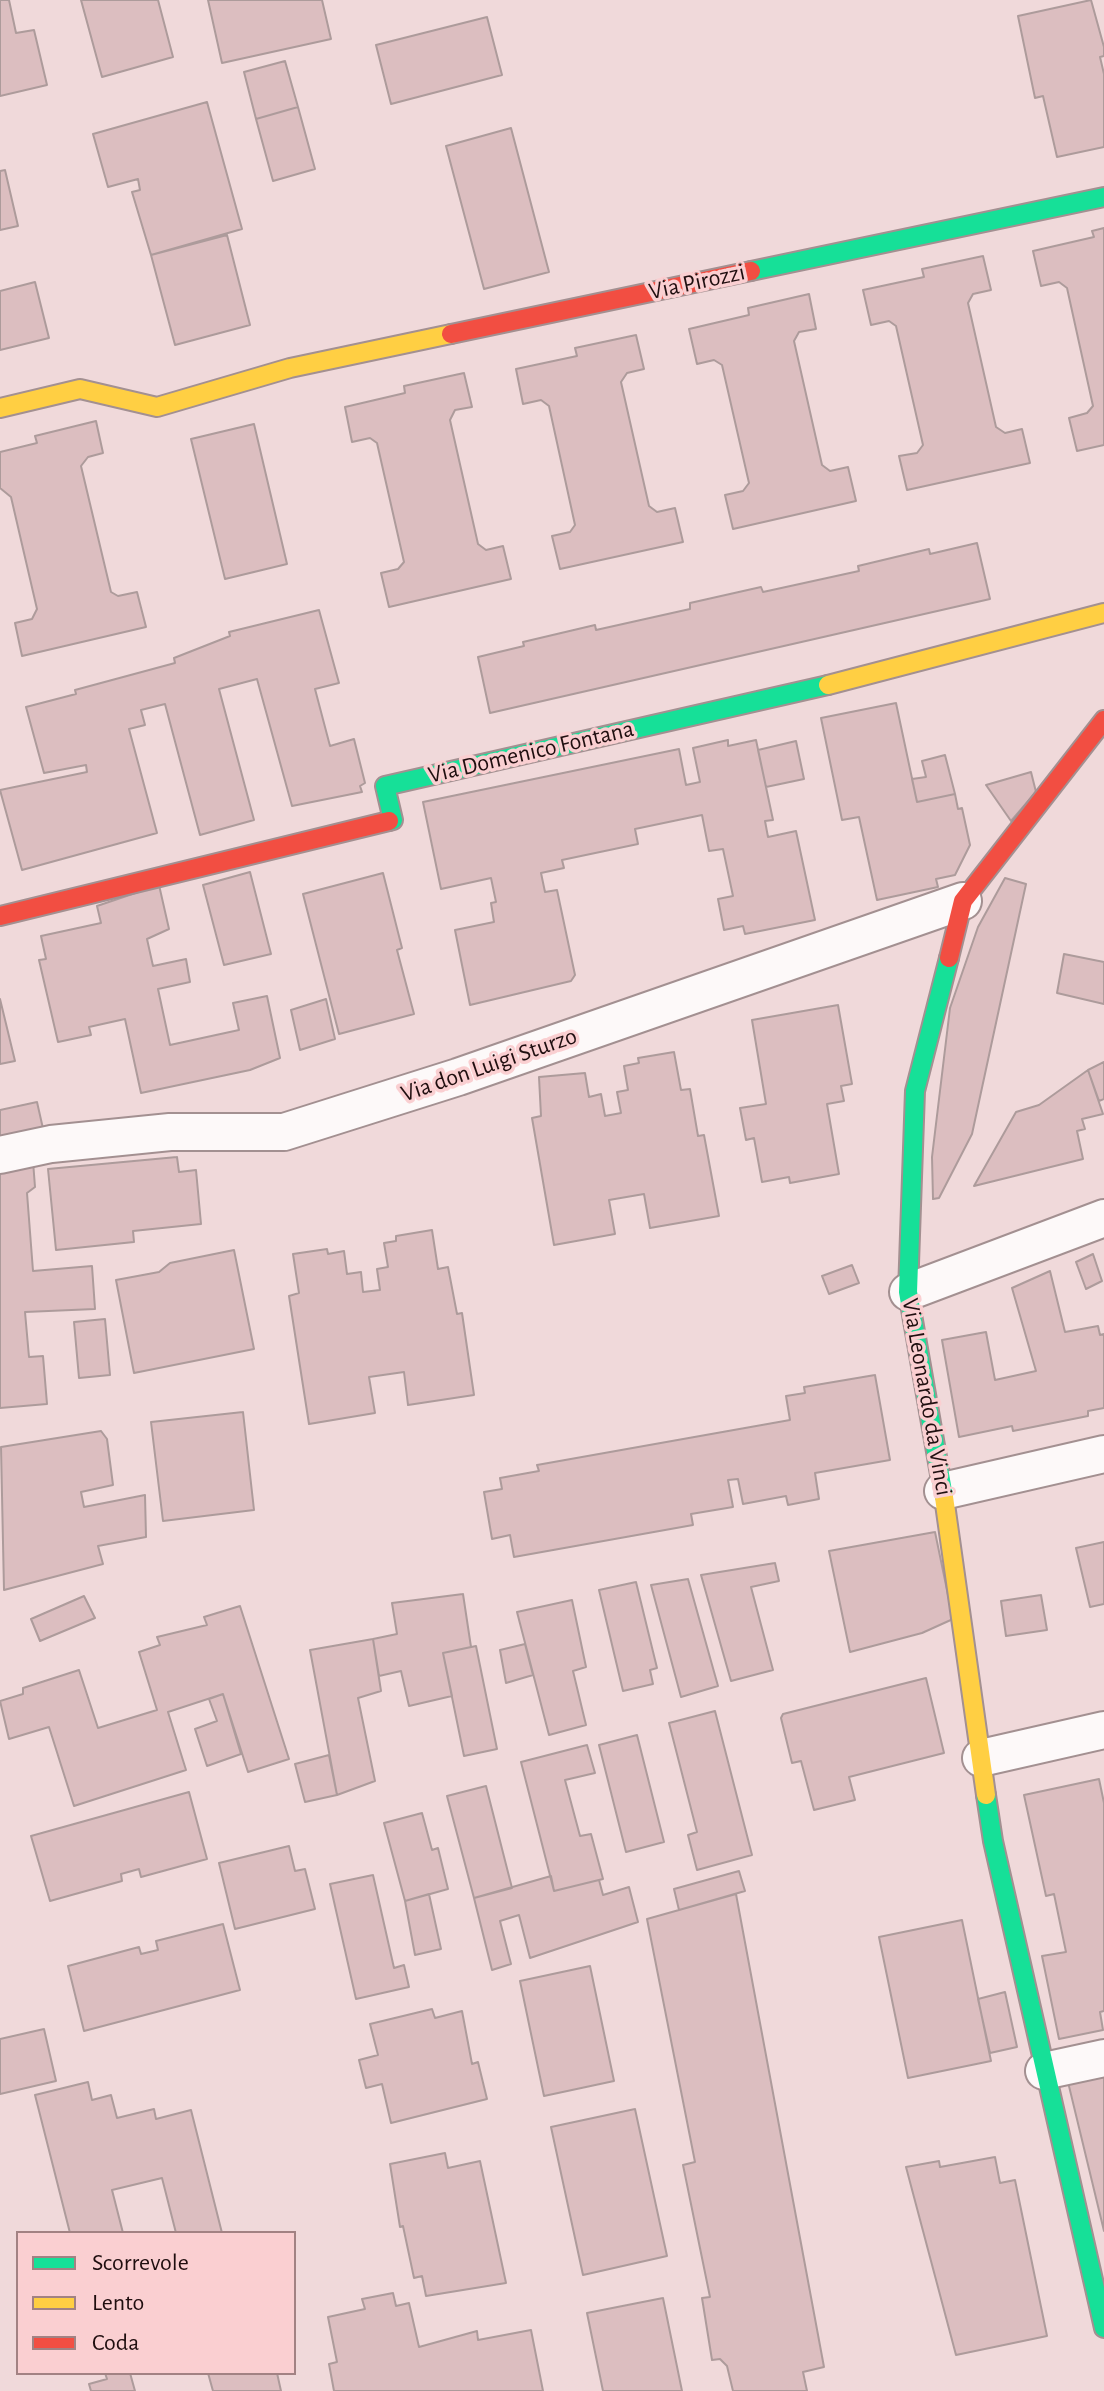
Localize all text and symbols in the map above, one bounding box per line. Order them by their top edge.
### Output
street label: Via Pirozzi [646,258,748,306]
street label: Via Domenico Fontana [425,714,637,790]
street label: Via don Luigi Sturzo [397,1021,581,1109]
street label: Via Leonardo da Vinci [895,1296,959,1498]
legend [16,2231,296,2375]
text: Scorrevole [92,2251,189,2275]
text: Lento [92,2291,144,2315]
text: Coda [92,2331,139,2355]

